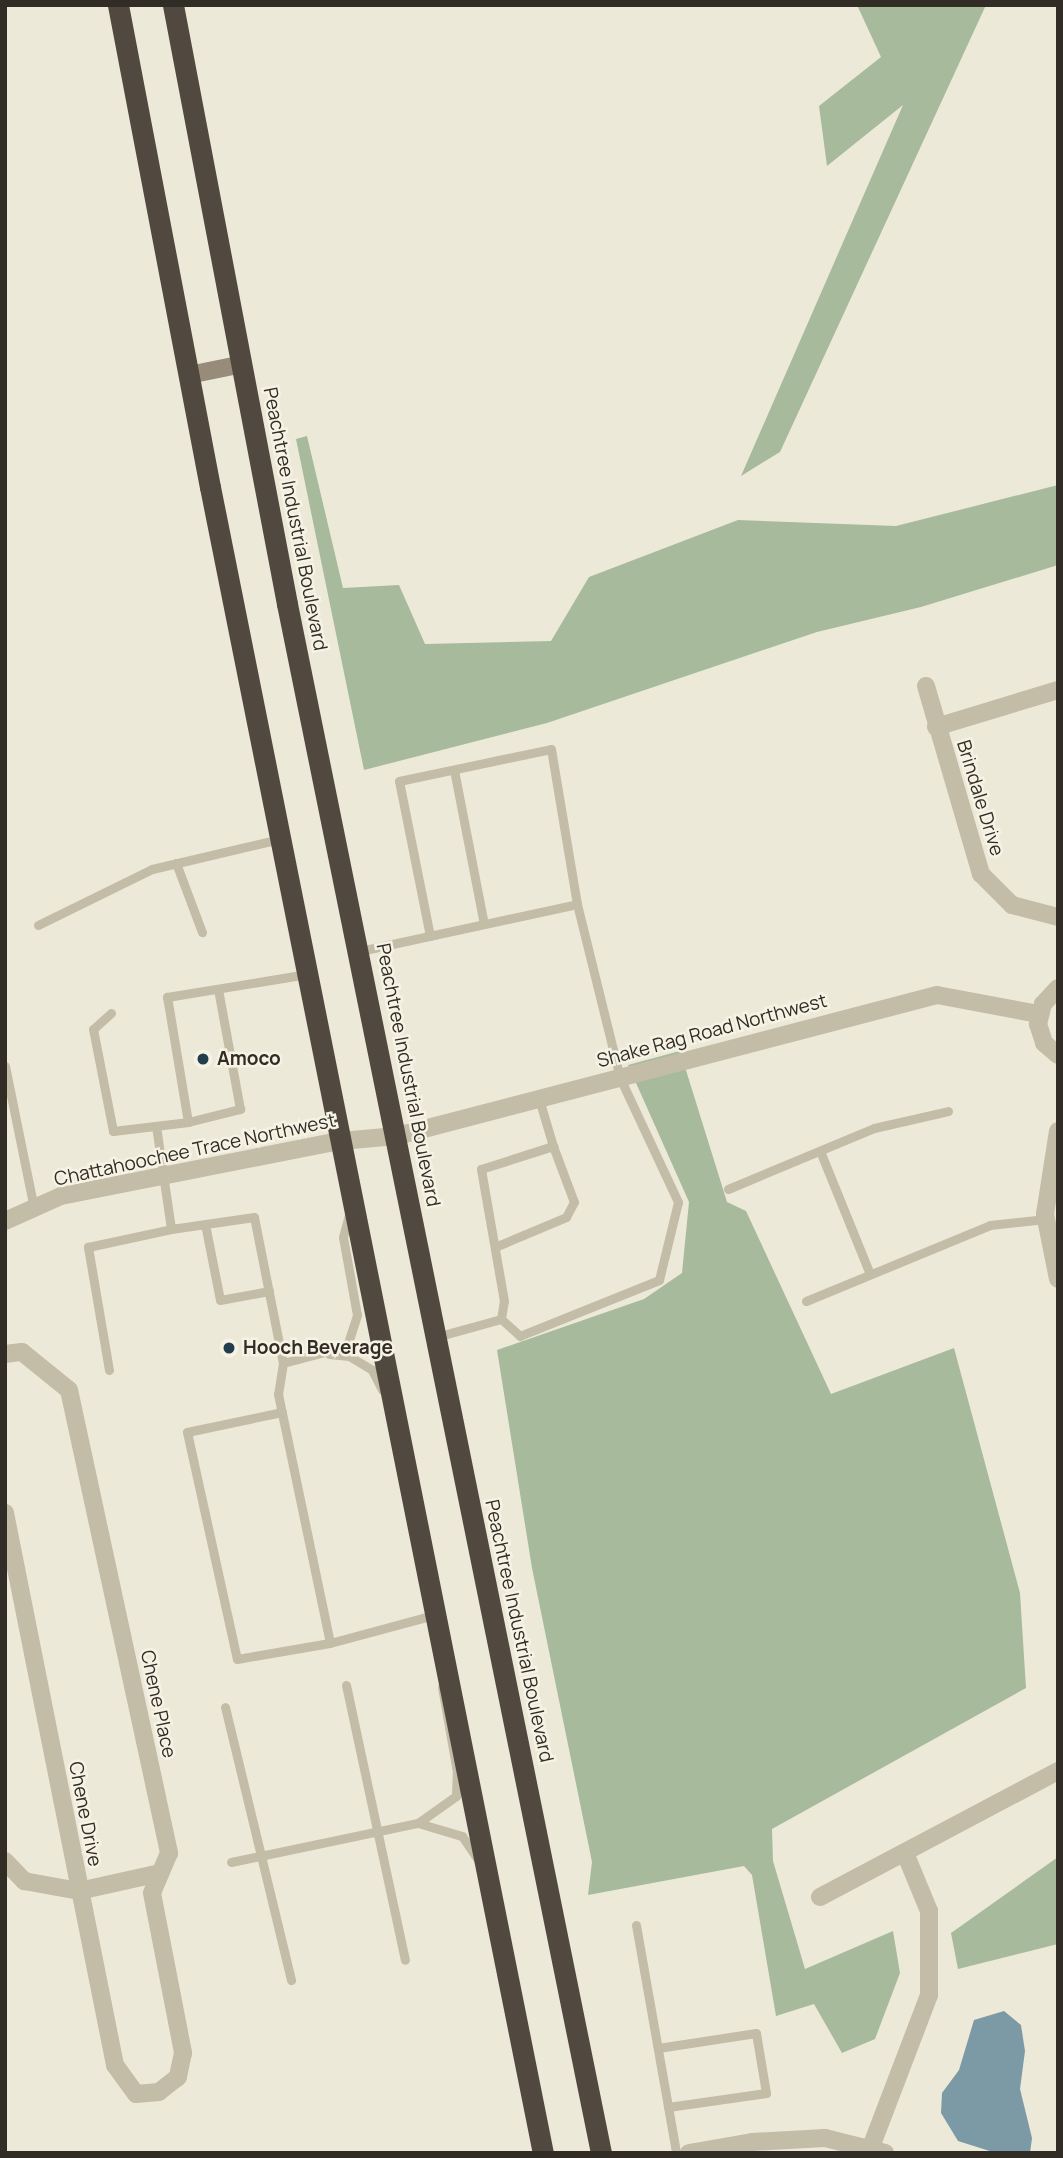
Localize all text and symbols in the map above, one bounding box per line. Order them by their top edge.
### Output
street label: Peachtree Industrial Boulevard [258,385,332,653]
street label: Brindale Drive [952,737,1008,859]
street label: Peachtree Industrial Boulevard [371,941,445,1209]
street label: Shake Rag Road Northwest [595,989,829,1073]
place label: Amoco [217,1048,281,1070]
marker: Amoco [195,1051,211,1067]
street label: Chattahoochee Trace Northwest [52,1109,338,1191]
place label: Hooch Beverage [243,1337,393,1359]
marker: Hooch Beverage [221,1340,237,1356]
street label: Peachtree Industrial Boulevard [480,1498,558,1764]
street label: Chene Place [135,1648,181,1760]
street label: Chene Drive [64,1760,106,1868]

